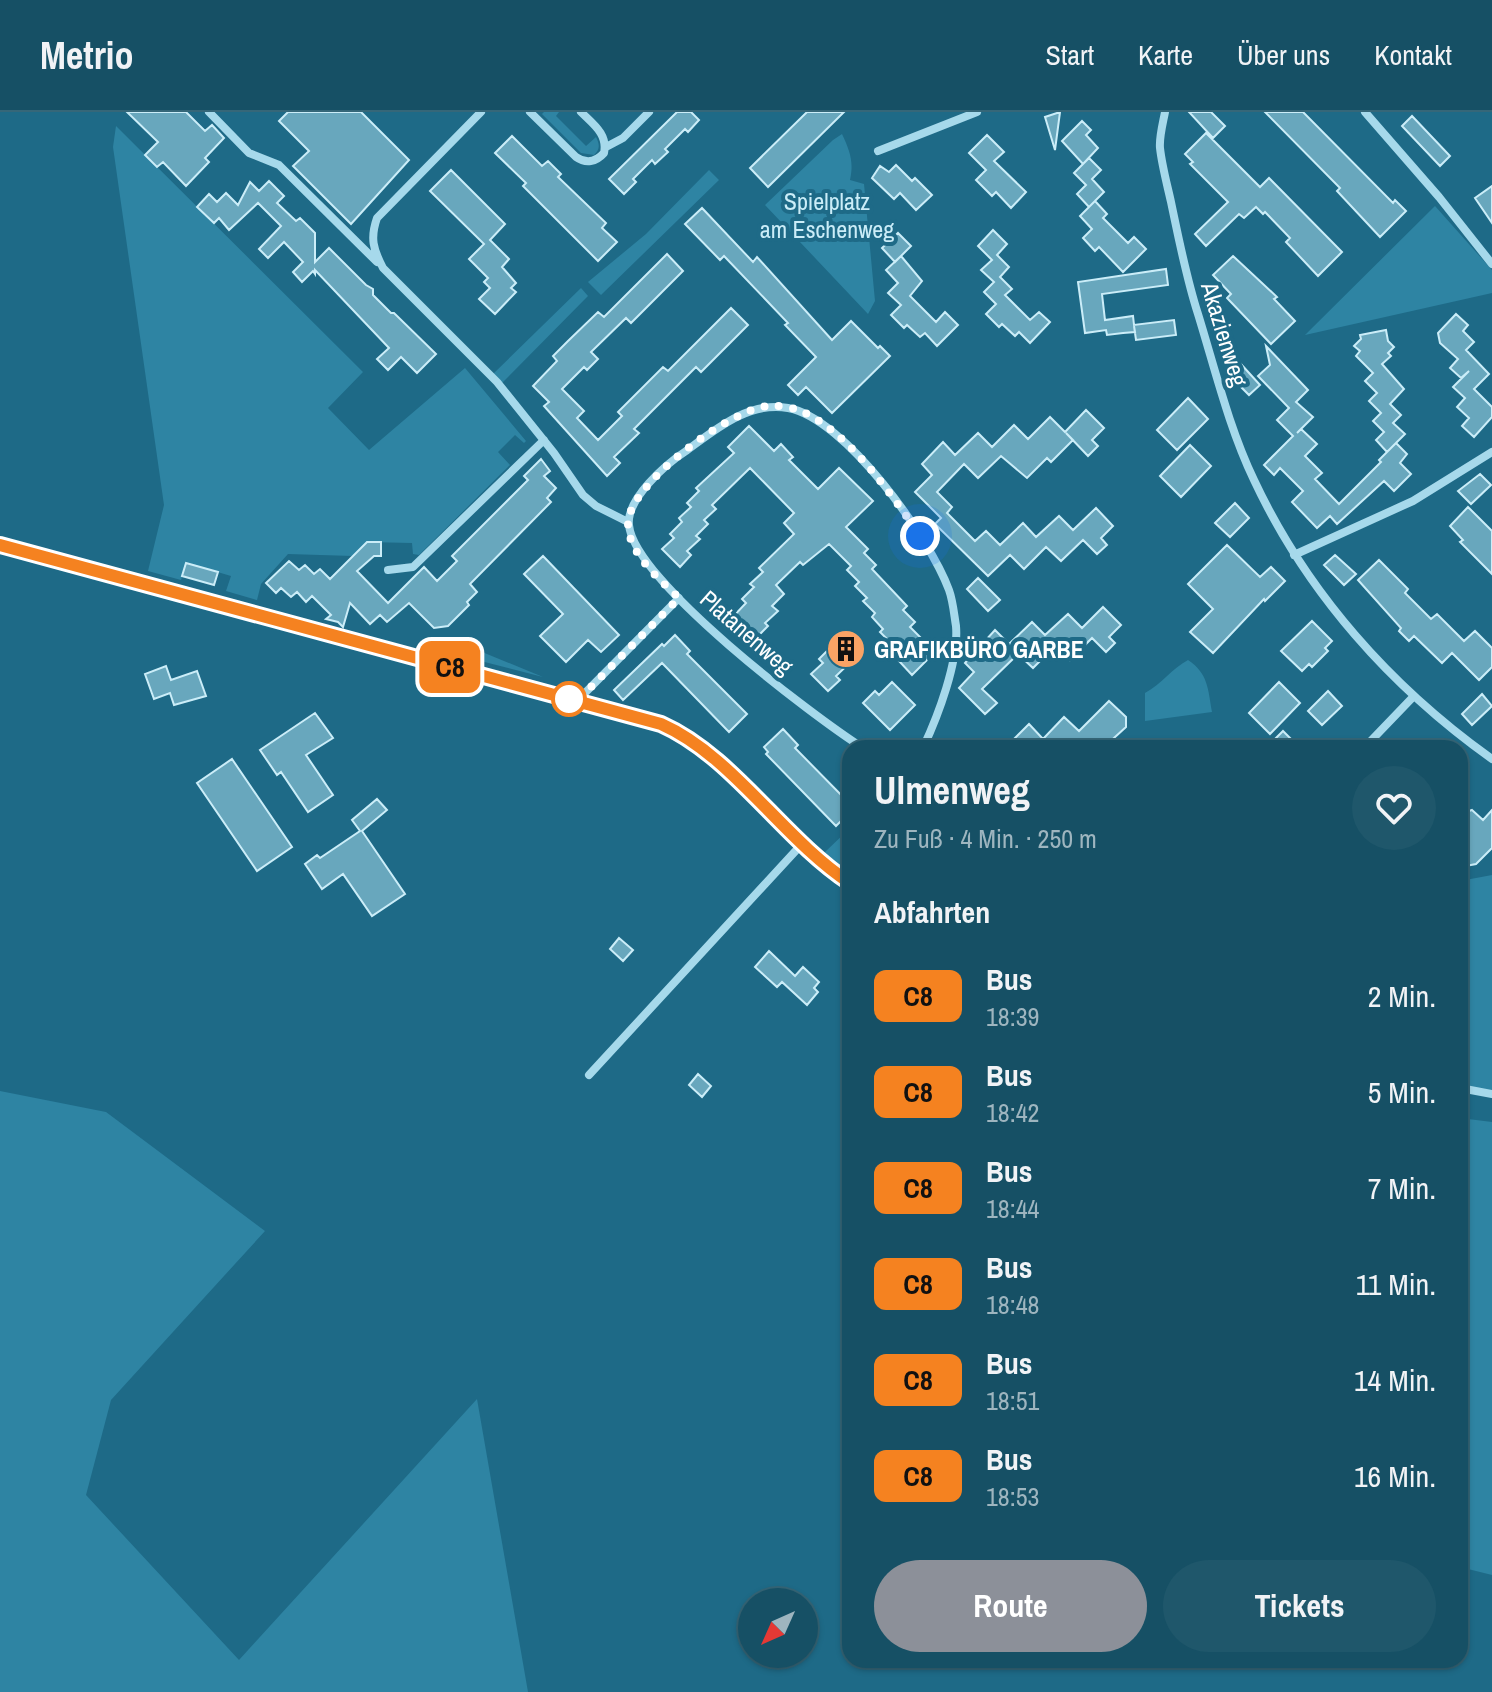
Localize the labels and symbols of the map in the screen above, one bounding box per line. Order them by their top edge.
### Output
park label: Spielplatz am Eschenweg [760,185,894,245]
street label: Akazienweg [1194,277,1256,390]
your location [900,516,940,556]
street label: Platanenweg [694,583,800,681]
building icon: GRAFIKBÜRO GARBE [825,628,867,670]
place label: GRAFIKBÜRO GARBE [874,633,1084,665]
line badge: C8 [414,641,486,693]
unlabelled marker [552,682,586,716]
north arrow [738,1588,818,1668]

